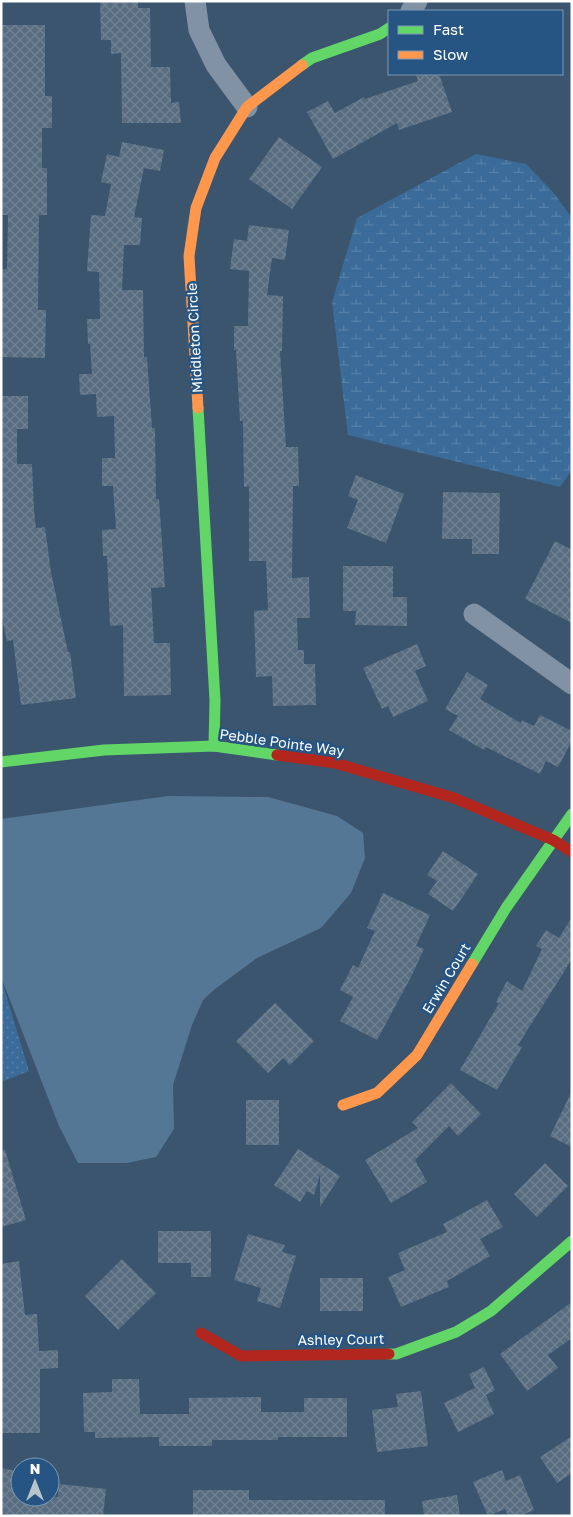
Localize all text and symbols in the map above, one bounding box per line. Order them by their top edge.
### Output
legend [388,10,563,75]
text: Fast [433,20,464,38]
text: Slow [433,45,468,63]
street label: Middleton Circle [183,282,205,394]
street label: Pebble Pointe Way [219,725,346,759]
street label: Erwin Court [418,940,474,1016]
street label: Ashley Court [298,1330,384,1348]
north arrow [10,1457,60,1507]
text: N [30,1460,40,1477]

